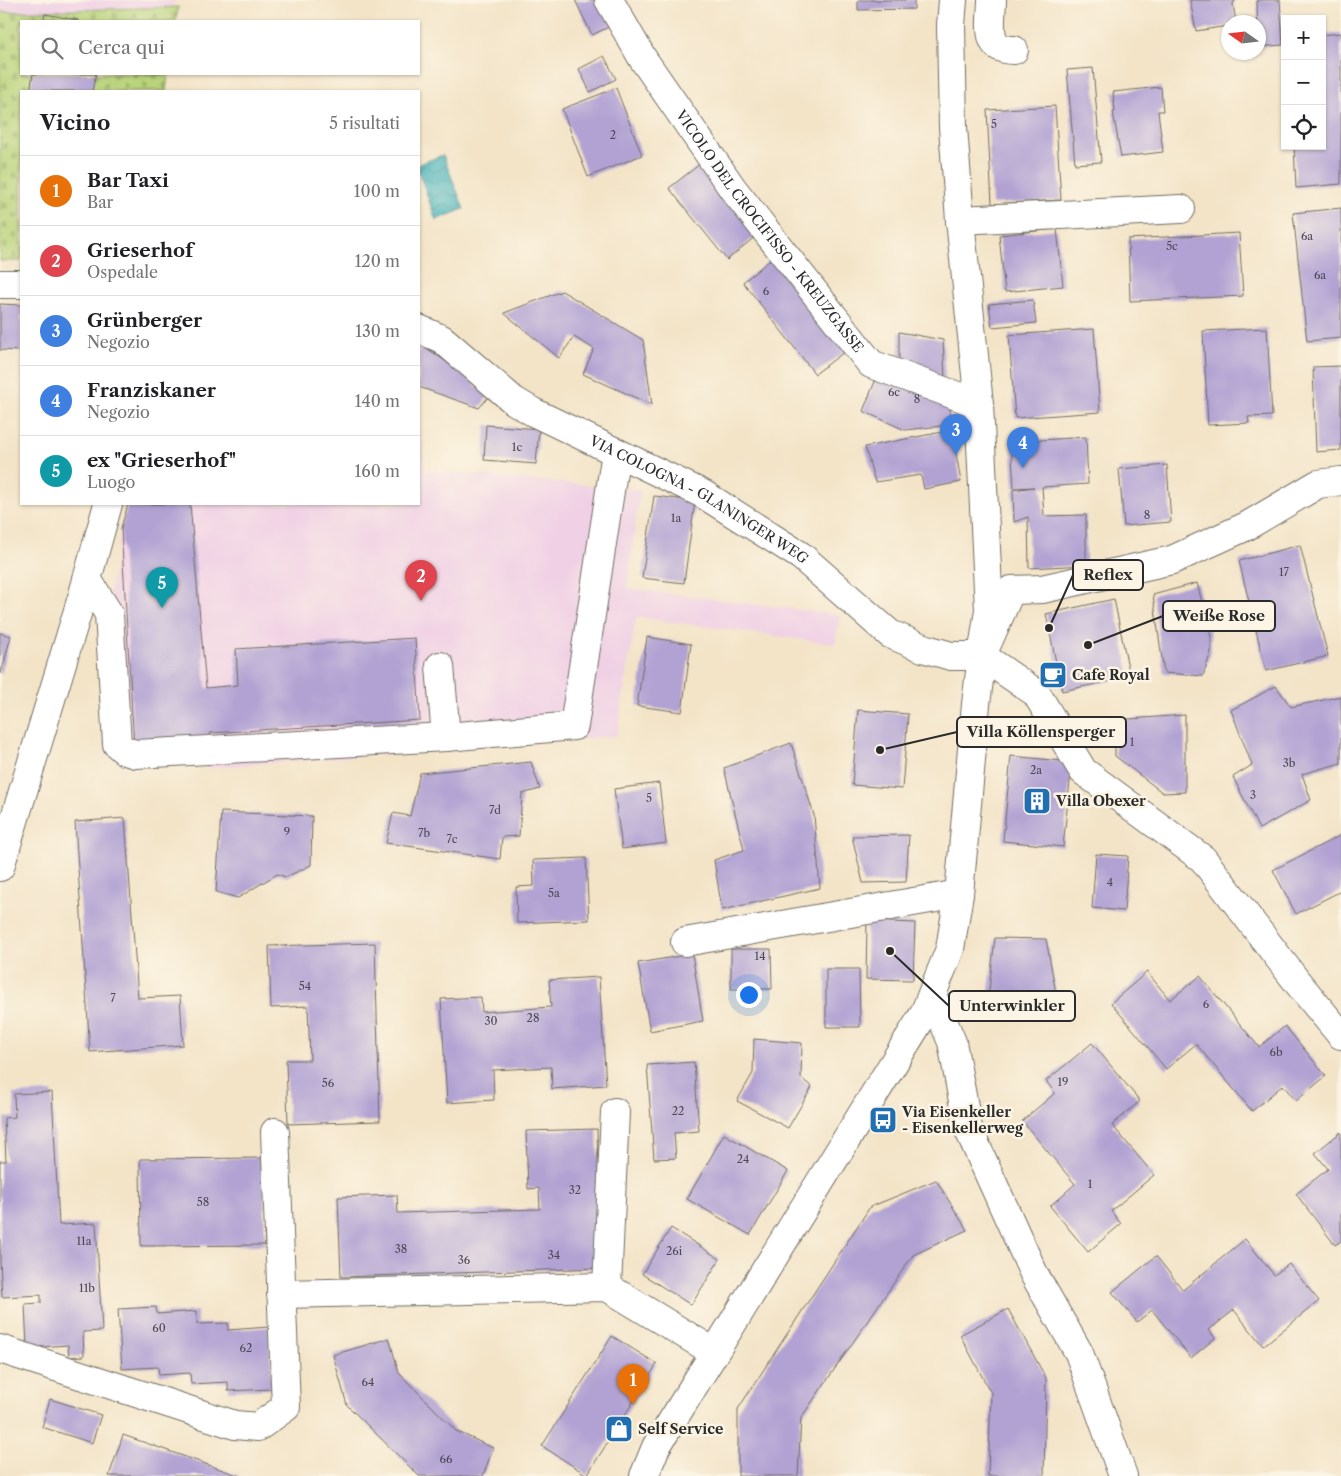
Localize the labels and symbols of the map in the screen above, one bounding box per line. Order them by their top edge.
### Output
north arrow [1221,15,1266,60]
street label: VICOLO DEL CROCIFISSO - KREUZGASSE [671,106,867,356]
house number: 5 [991,117,997,131]
house number: 2 [610,128,616,142]
house number: 6a [1301,229,1313,243]
house number: 5c [1166,239,1178,253]
house number: 6a [1314,268,1326,282]
house number: 6 [763,284,770,298]
house number: 6c [888,385,900,399]
house number: 8 [914,392,920,406]
pin: 3 [940,414,972,455]
pin: 4 [1007,427,1039,468]
street label: VIA COLOGNA - GLANINGER WEG [586,431,812,567]
house number: 1c [512,440,522,454]
house number: 8 [1144,508,1150,522]
house number: 1a [671,511,681,525]
pin: 2 [405,560,437,601]
callout: Reflex [1073,560,1143,590]
text: Reflex [1083,565,1133,584]
house number: 17 [1279,565,1290,579]
pin: 5 [146,567,178,608]
callout: Weiße Rose [1163,601,1275,631]
text: Weiße Rose [1172,606,1265,625]
cafe icon: Cafe Royal [1038,660,1068,690]
place label: Cafe Royal [1072,666,1150,684]
callout: Villa Köllensperger [957,717,1126,747]
text: Villa Köllensperger [966,722,1116,741]
house number: 1 [1130,735,1135,749]
house number: 3b [1283,756,1296,770]
house number: 2a [1030,763,1042,777]
building icon: Villa Obexer [1022,786,1052,816]
house number: 3 [1250,788,1256,802]
house number: 5 [646,791,652,805]
place label: Villa Obexer [1055,792,1146,810]
house number: 7d [489,803,501,817]
house number: 9 [284,825,290,839]
house number: 7b [418,826,430,840]
house number: 7c [446,832,458,846]
house number: 4 [1107,875,1113,889]
house number: 5a [548,886,560,900]
house number: 14 [755,949,765,963]
house number: 54 [299,979,311,993]
your location [736,982,762,1008]
house number: 7 [110,991,116,1005]
callout: Unterwinkler [949,991,1075,1021]
text: Unterwinkler [959,996,1065,1015]
house number: 6 [1203,997,1210,1011]
house number: 28 [527,1011,539,1025]
house number: 30 [484,1014,498,1028]
house number: 6b [1269,1045,1283,1059]
house number: 19 [1057,1075,1069,1089]
house number: 56 [322,1076,335,1090]
place label: Via Eisenkeller - Eisenkellerweg [901,1103,1024,1137]
house number: 22 [672,1104,684,1118]
bus stop icon: Via Eisenkeller - Eisenkellerweg [868,1105,898,1135]
house number: 24 [737,1152,749,1166]
house number: 1 [1088,1177,1093,1191]
house number: 32 [569,1183,581,1197]
house number: 58 [197,1195,209,1209]
house number: 11a [76,1234,92,1248]
house number: 38 [395,1242,407,1256]
house number: 26i [666,1244,683,1258]
house number: 34 [548,1248,560,1262]
house number: 36 [458,1253,471,1267]
house number: 11b [79,1281,95,1295]
house number: 60 [152,1321,166,1335]
house number: 62 [240,1341,252,1355]
pin: 1 [617,1364,649,1405]
house number: 64 [362,1375,374,1389]
shop icon: Self Service [604,1414,634,1444]
place label: Self Service [638,1420,723,1438]
house number: 66 [440,1452,453,1466]

